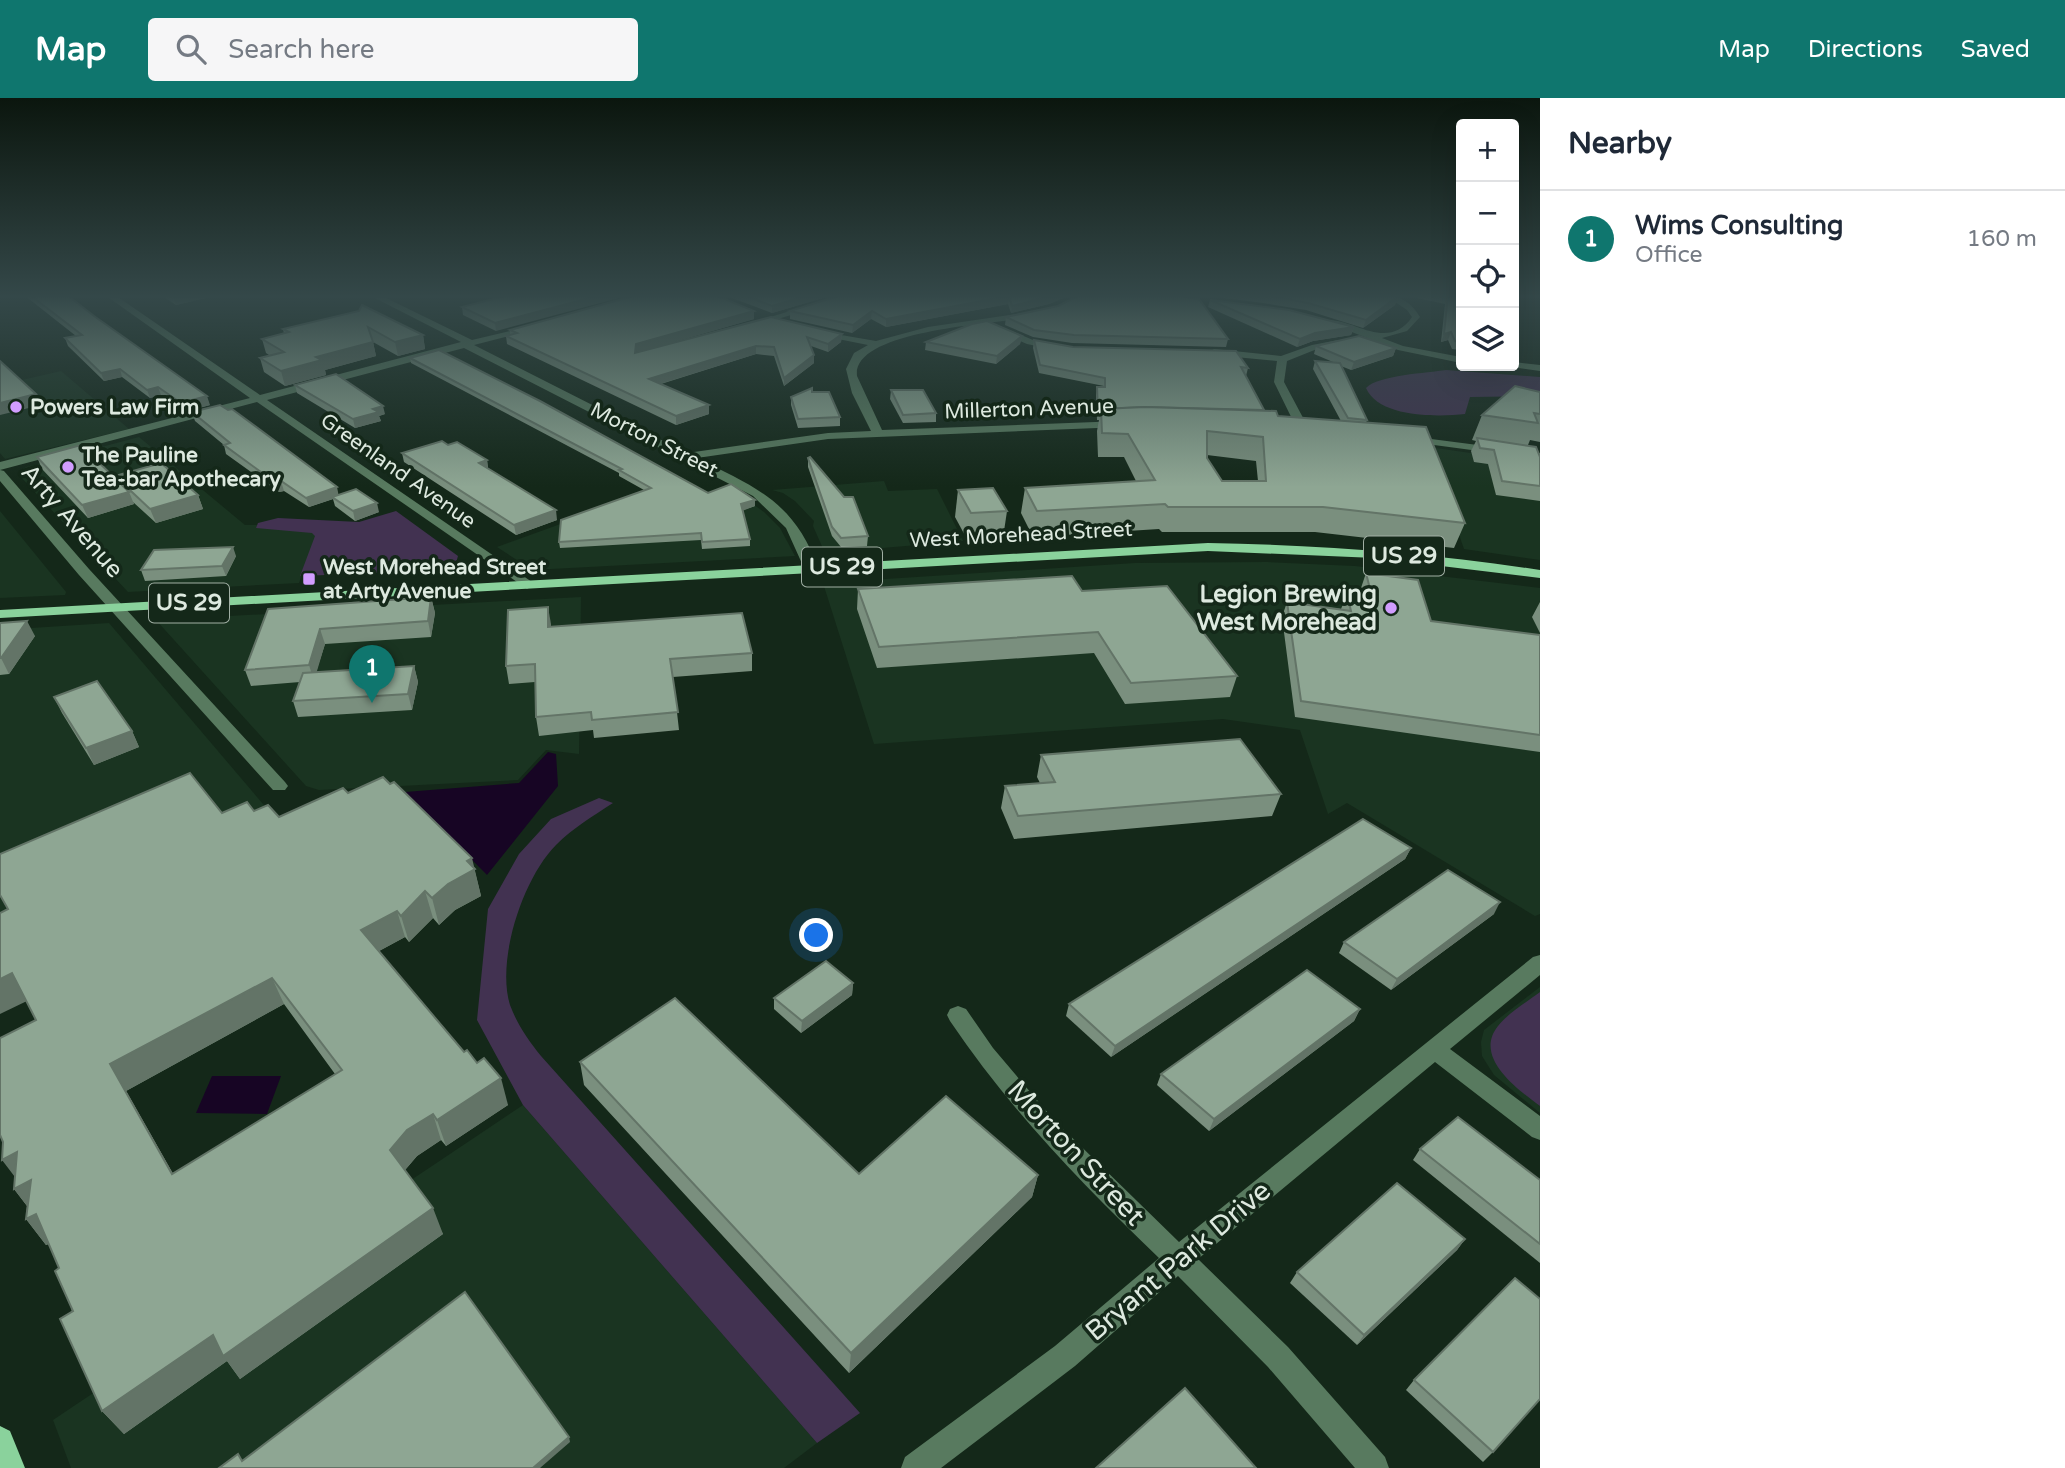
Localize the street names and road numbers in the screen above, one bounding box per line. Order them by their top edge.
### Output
street label: Millerton Avenue [944,394,1114,424]
street label: Morton Street [586,397,722,483]
street label: Greenland Avenue [316,408,481,534]
street label: Arty Avenue [15,458,129,584]
street label: West Morehead Street [909,517,1133,553]
road number: US 29 [1364,536,1444,576]
road number: US 29 [802,547,882,587]
road number: US 29 [149,583,229,622]
street label: Morton Street [1000,1073,1152,1233]
street label: Bryant Park Drive [1078,1174,1278,1348]

